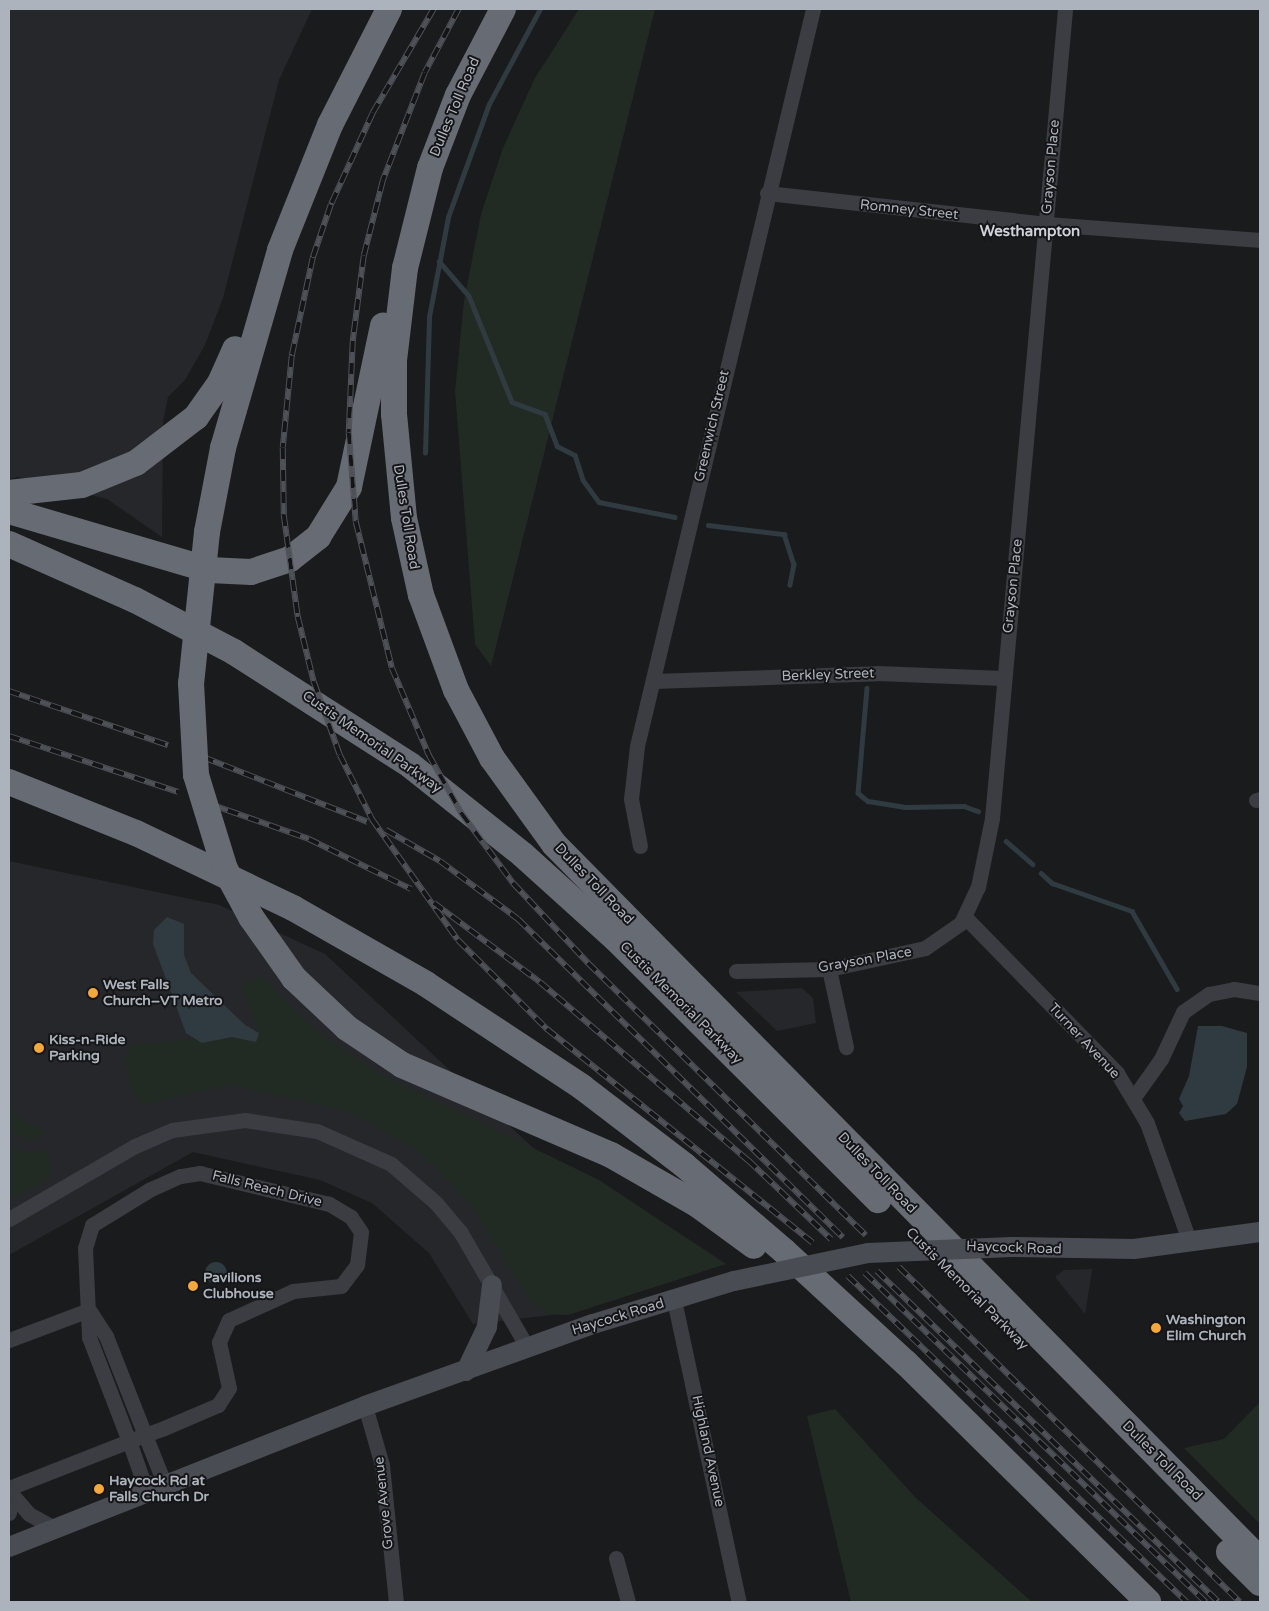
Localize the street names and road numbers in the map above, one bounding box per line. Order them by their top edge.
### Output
street label: Dulles Toll Road [427,55,483,159]
street label: Grayson Place [1039,119,1063,215]
street label: Romney Street [859,196,959,224]
street label: Greenwich Street [691,368,733,484]
street label: Dulles Toll Road [389,463,423,571]
street label: Grayson Place [1000,538,1026,634]
street label: Berkley Street [781,665,875,685]
street label: Custis Memorial Parkway [299,687,445,797]
street label: Dulles Toll Road [551,840,637,928]
street label: Custis Memorial Parkway [616,938,746,1068]
street label: Grayson Place [817,944,913,976]
street label: Turner Avenue [1045,1000,1123,1082]
street label: Dulles Toll Road [834,1129,920,1217]
street label: Falls Reach Drive [210,1167,324,1211]
street label: Custis Memorial Parkway [902,1224,1032,1354]
street label: Haycock Road [966,1238,1062,1258]
street label: Haycock Road [570,1295,666,1339]
street label: Highland Avenue [688,1394,728,1508]
street label: Dulles Toll Road [1119,1418,1205,1504]
street label: Grove Avenue [371,1456,397,1550]

